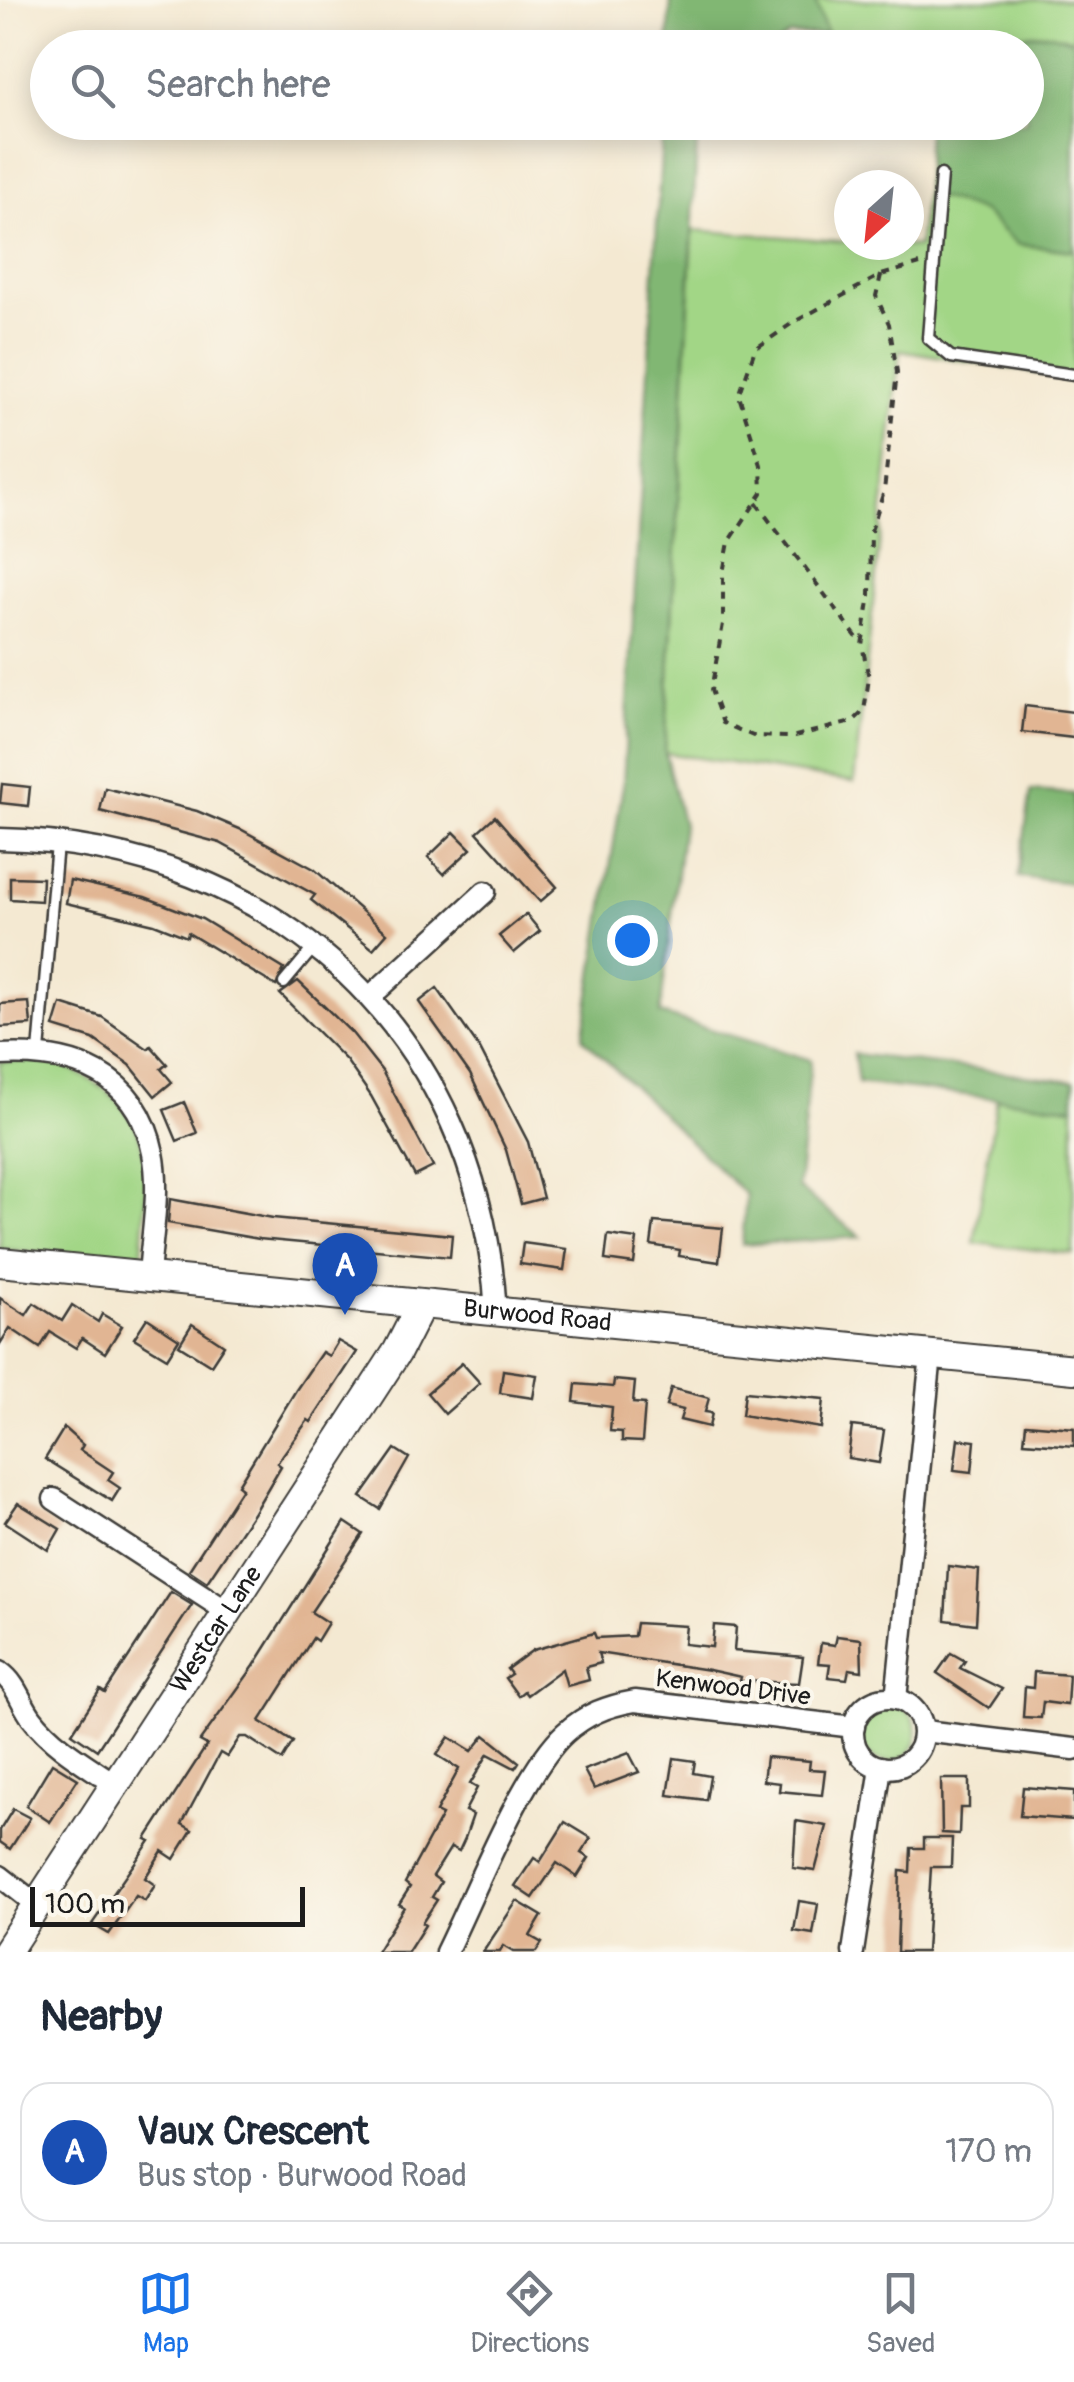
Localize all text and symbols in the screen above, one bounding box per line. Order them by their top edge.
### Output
search box [30,30,1044,140]
icon: search [65,58,120,113]
text: Search here [145,61,331,109]
north arrow [834,170,924,260]
your location [607,915,658,966]
pin: A [312,1232,378,1315]
street label: Burwood Road [462,1293,613,1338]
street label: Westcar Lane [164,1560,269,1699]
street label: Kenwood Drive [654,1663,813,1713]
scale bar [30,1882,305,1926]
text: 100 m [45,1887,125,1922]
text: Nearby [40,1991,162,2043]
text: Vaux Crescent [137,2108,369,2156]
text: A [64,2132,85,2172]
text: 170 m [945,2132,1032,2172]
text: Bus stop · Burwood Road [137,2156,467,2196]
tab: Map [138,2266,193,2361]
tab: Directions [470,2266,589,2361]
tab: Saved [866,2266,936,2361]

